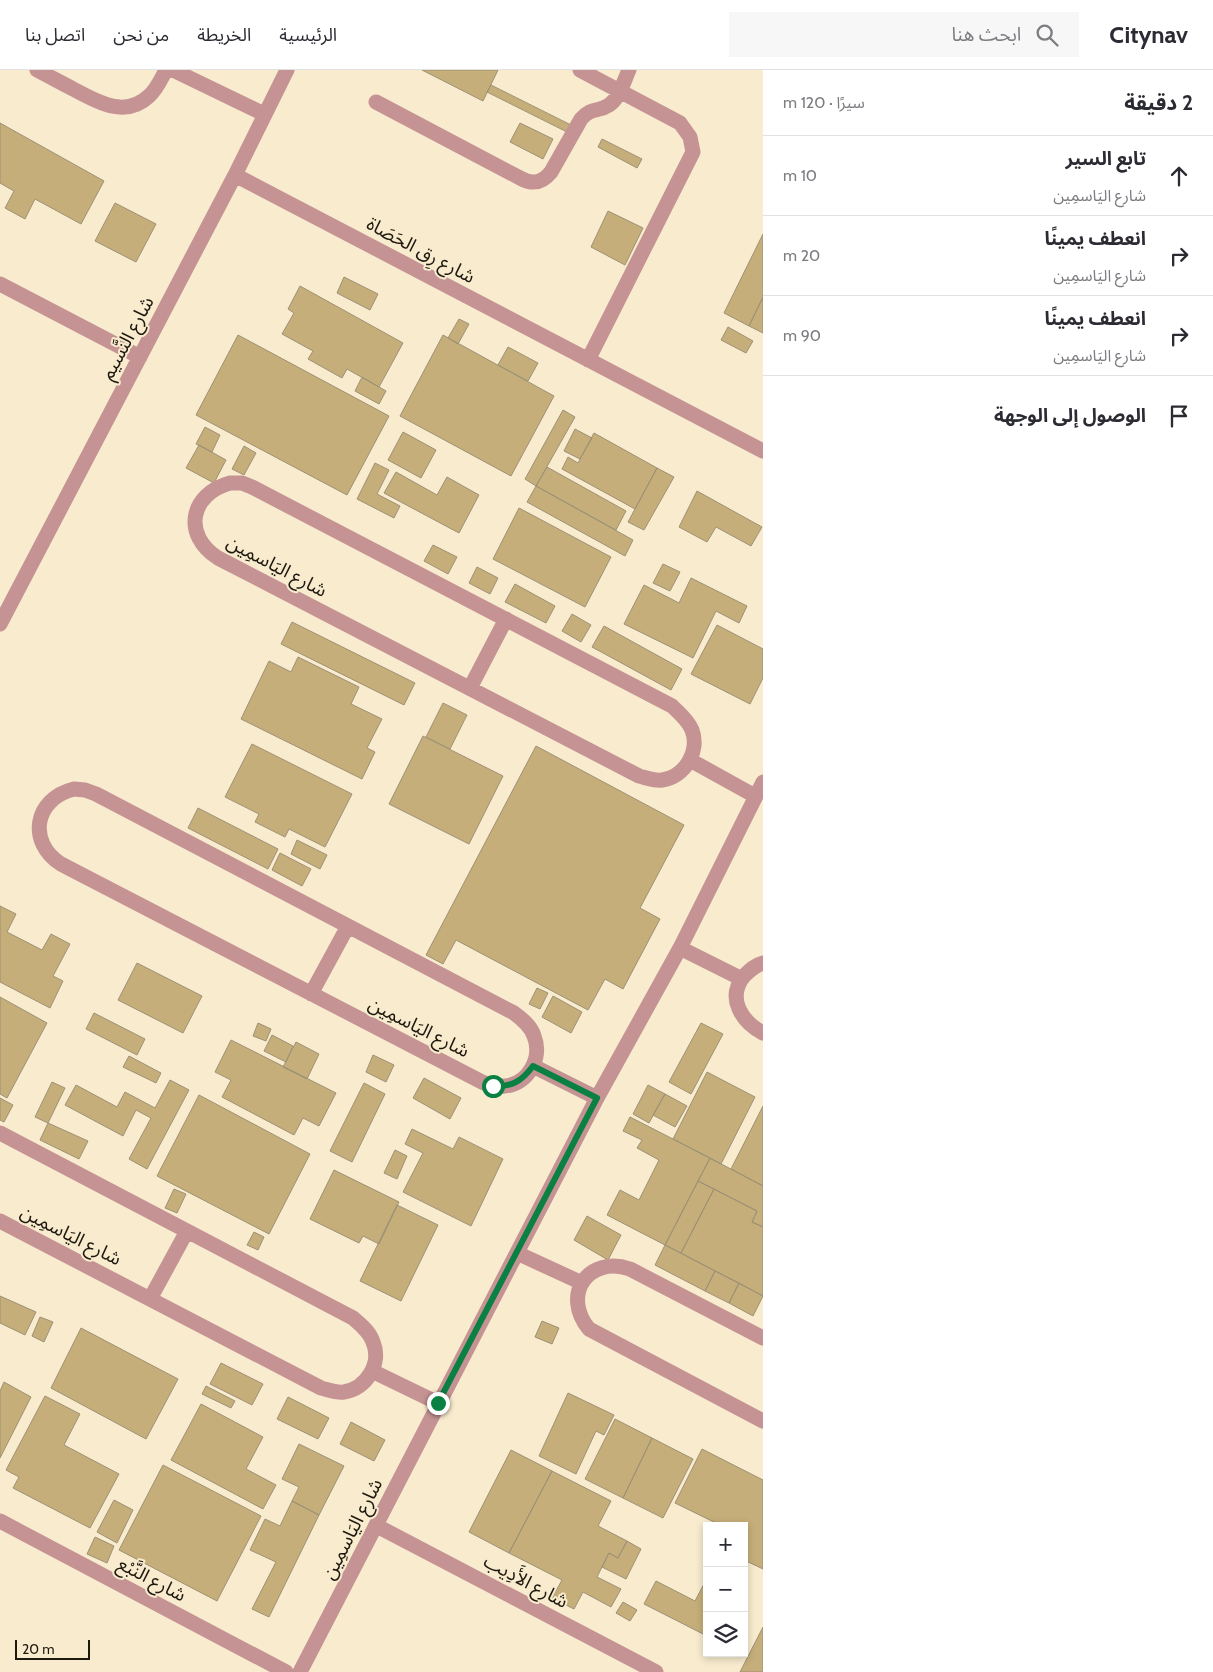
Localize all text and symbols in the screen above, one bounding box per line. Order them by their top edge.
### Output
search box [729,12,1079,57]
text: Citynav [1109,20,1188,49]
icon: search [1033,21,1061,49]
text: ابحث هنا [952,23,1021,46]
text: اتصل بنا [25,24,85,46]
text: من نحن [113,24,169,46]
text: الخريطة [197,24,251,46]
text: الرئيسية [279,24,337,46]
text: 2 دقيقة [1124,90,1193,115]
text: سيرًا · 120 m [783,93,865,112]
text: تابع السير [1065,147,1146,170]
icon: ahead [1165,162,1193,190]
text: 10 m [783,166,817,185]
text: شارع اليَاسمِين [1053,186,1146,205]
street label: شارع رِق الحَصَاة [361,212,479,291]
text: انعطف يمينًا [1045,227,1146,250]
icon: right [1165,242,1193,270]
text: 20 m [783,246,820,265]
text: شارع اليَاسمِين [1053,266,1146,285]
street label: شارع النَّسيم [95,292,161,385]
text: انعطف يمينًا [1045,307,1146,330]
icon: right [1165,322,1193,350]
text: 90 m [783,326,821,345]
text: شارع اليَاسمِين [1053,346,1146,365]
icon: arrive [1165,402,1193,430]
text: الوصول إلى الوجهة [994,404,1146,427]
street label: شارع اليَاسمِين [222,530,331,604]
street label: شارع اليَاسمِين [364,992,473,1064]
route start [482,1075,505,1098]
street label: شارع اليَاسمِين [16,1200,125,1272]
route end [427,1392,450,1415]
street label: شارع اليَاسمِين [317,1475,389,1584]
map controls [703,1522,748,1657]
button: + [703,1522,748,1567]
street label: شارع الأَدِيب [479,1547,573,1615]
street label: شارع النَّبْع [113,1551,190,1609]
button: − [703,1567,748,1612]
button: layers [703,1612,748,1657]
scale bar [15,1637,90,1660]
text: 20 m [22,1640,55,1658]

